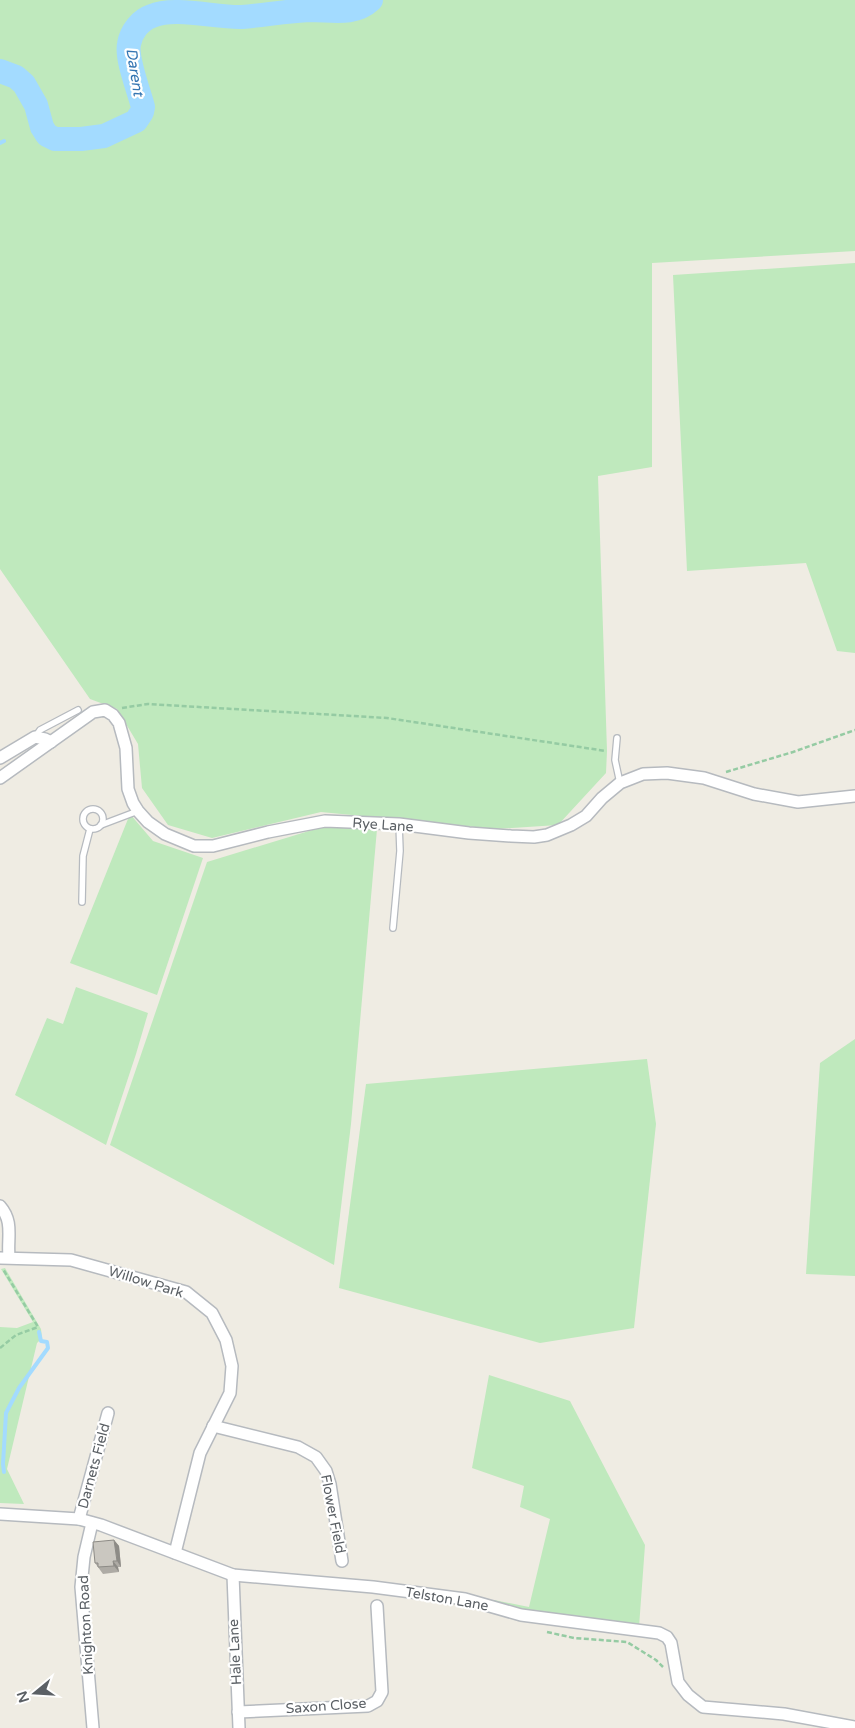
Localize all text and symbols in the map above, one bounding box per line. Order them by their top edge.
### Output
water label: Darent [122,47,148,99]
street label: Rye Lane [352,814,414,836]
street label: Willow Park [106,1263,186,1302]
street label: Darnets Field [74,1421,114,1511]
street label: Flower Field [317,1473,349,1555]
street label: Knighton Road [75,1575,97,1675]
street label: Telston Lane [404,1583,490,1615]
street label: Hale Lane [225,1619,245,1685]
north arrow [10,1668,60,1718]
text: N [13,1689,33,1705]
street label: Saxon Close [285,1695,367,1717]

